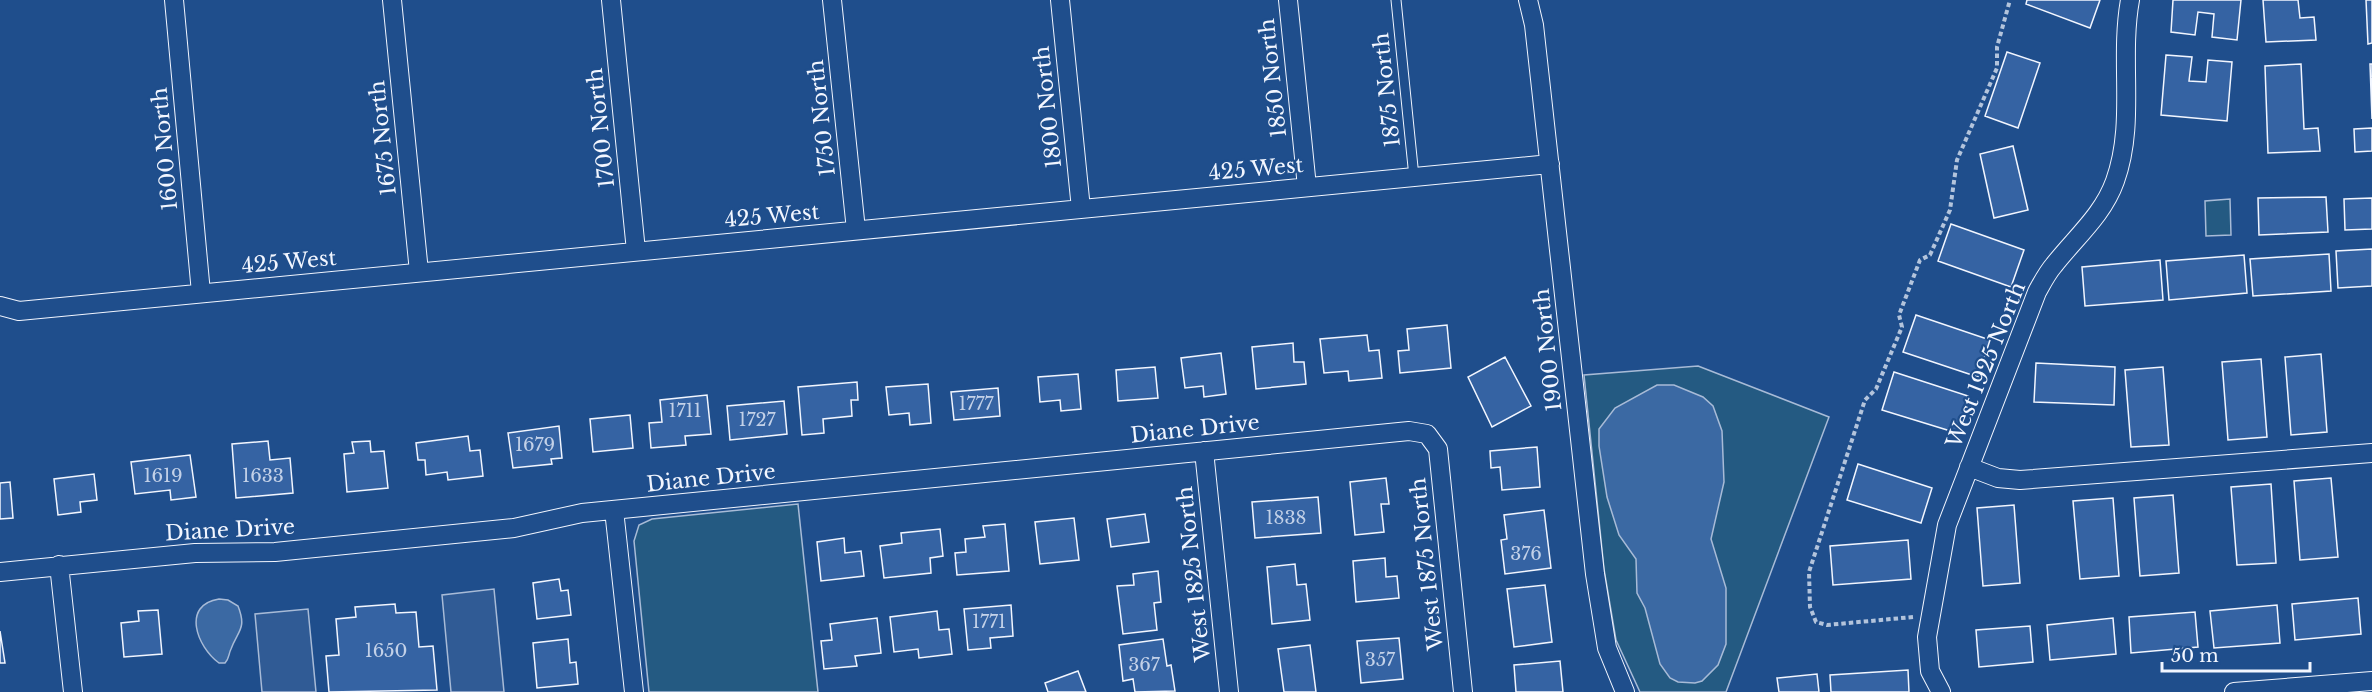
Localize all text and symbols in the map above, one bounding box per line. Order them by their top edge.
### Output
street label: 1850 North [1254,17,1292,139]
street label: 1875 North [1368,32,1406,148]
street label: 1800 North [1029,45,1067,169]
street label: 1750 North [803,58,841,178]
street label: 1700 North [582,67,620,189]
street label: 1675 North [364,79,402,197]
street label: 1600 North [147,86,183,212]
street label: 425 West [1208,152,1304,186]
street label: 425 West [724,199,820,233]
street label: 425 West [241,245,337,279]
street label: West 1925 North [1940,278,2031,453]
street label: 1900 North [1529,287,1567,413]
house number: 1777 [958,393,995,415]
house number: 1711 [668,400,702,422]
house number: 1727 [738,409,777,431]
street label: Diane Drive [1129,409,1261,449]
house number: 1679 [515,434,555,456]
street label: Diane Drive [645,458,777,498]
house number: 1619 [143,465,183,487]
house number: 1633 [242,465,284,487]
street label: West 1875 North [1405,476,1449,653]
street label: West 1825 North [1172,485,1216,664]
house number: 1838 [1266,507,1306,529]
street label: Diane Drive [164,514,296,546]
house number: 376 [1510,543,1542,565]
house number: 1771 [972,611,1006,633]
scale bar [2162,635,2310,673]
house number: 1650 [365,640,407,662]
text: 50 m [2171,645,2219,667]
house number: 357 [1365,649,1396,671]
house number: 367 [1128,654,1161,676]

